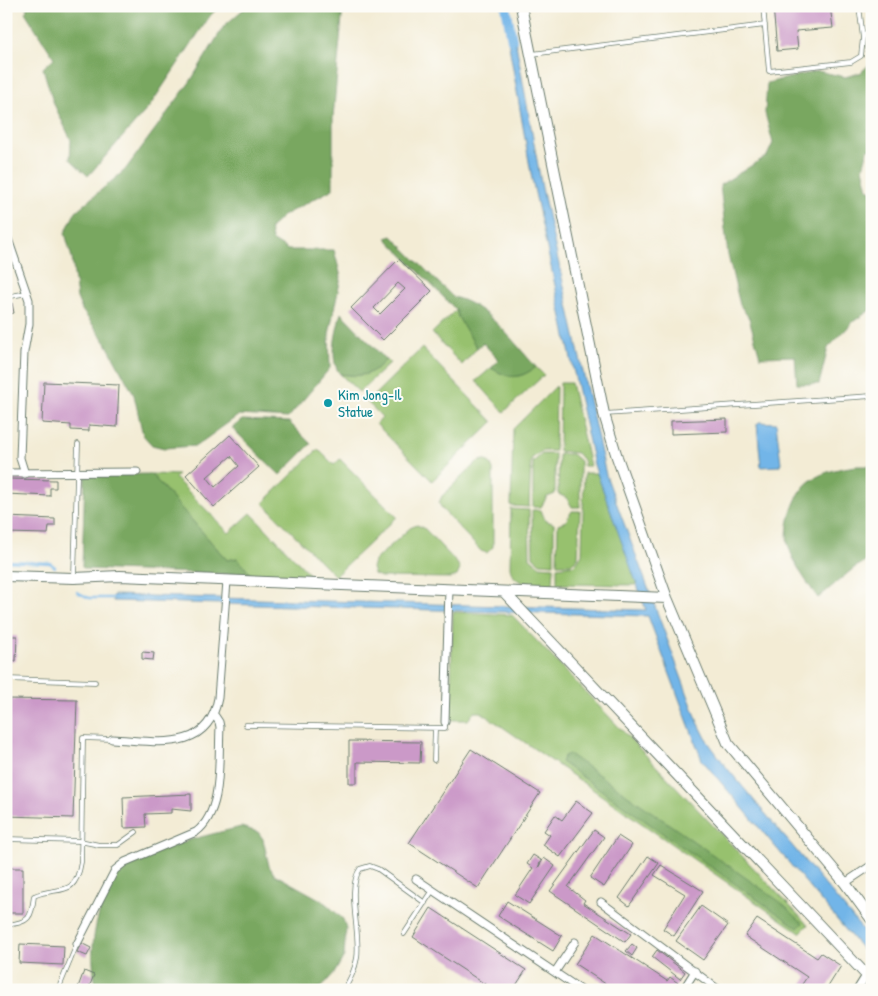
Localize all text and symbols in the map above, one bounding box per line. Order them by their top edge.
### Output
place label: Kim Jong-Il Statue [338,384,401,422]
marker: Kim Jong-Il Statue [322,397,334,409]

